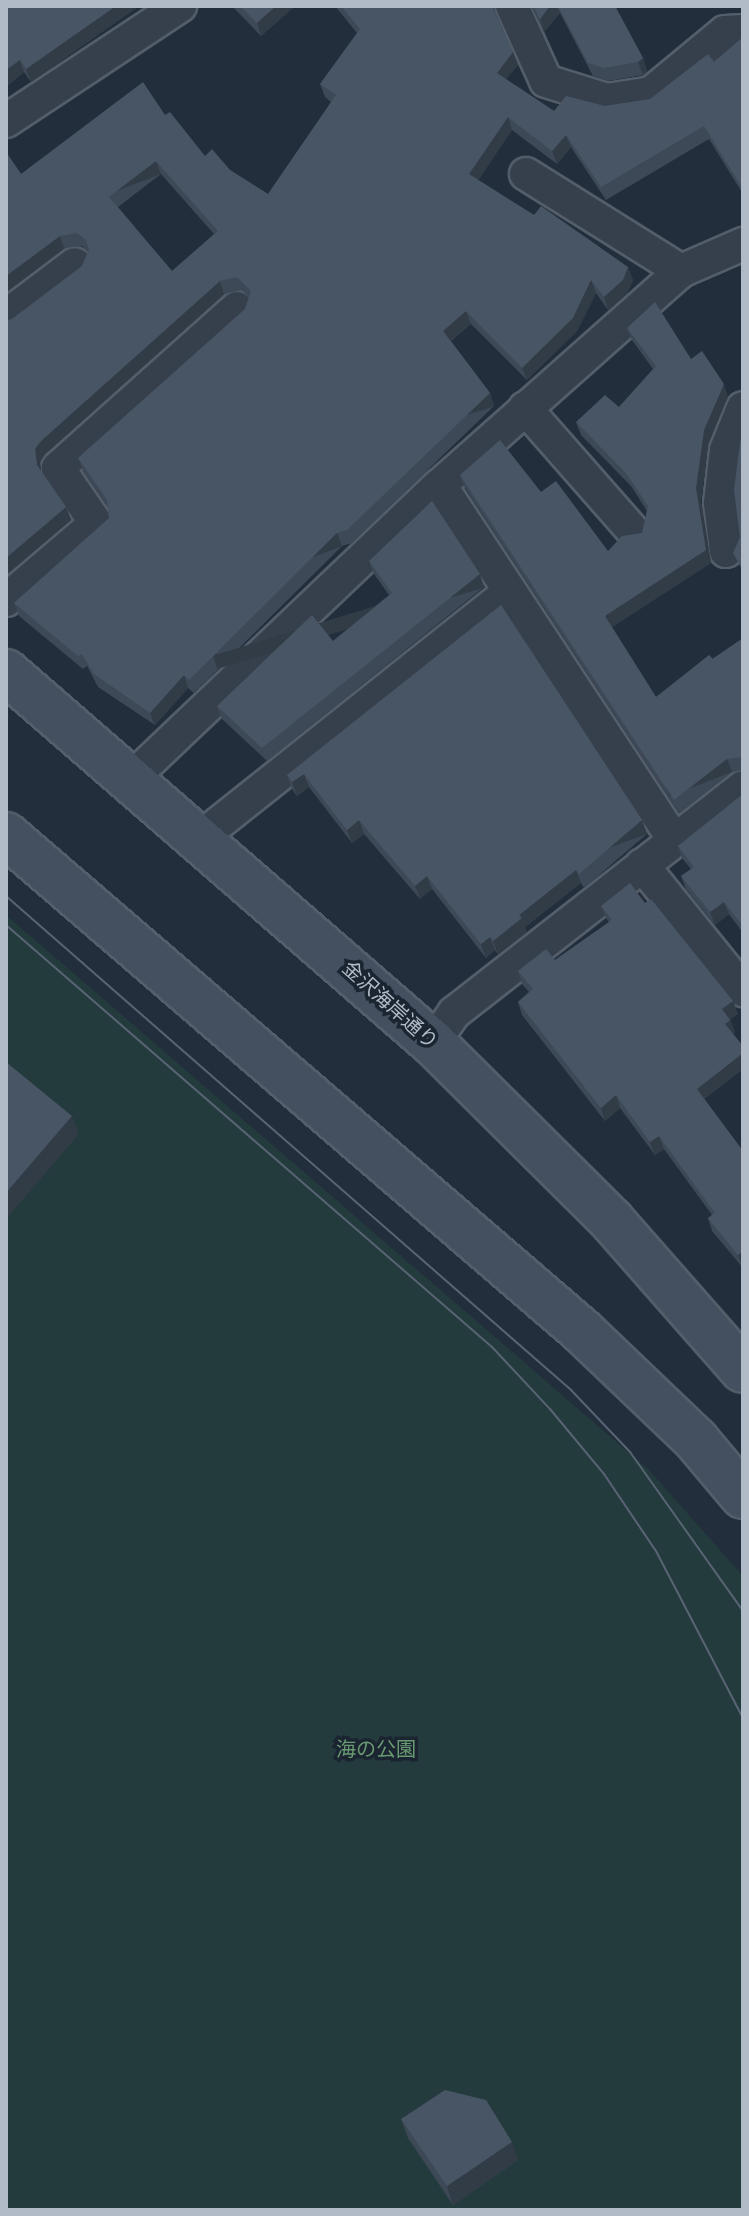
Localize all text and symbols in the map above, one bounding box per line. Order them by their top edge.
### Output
street label: 金沢海岸通り [337,956,443,1054]
park label: 海の公園 [336,1737,416,1761]

